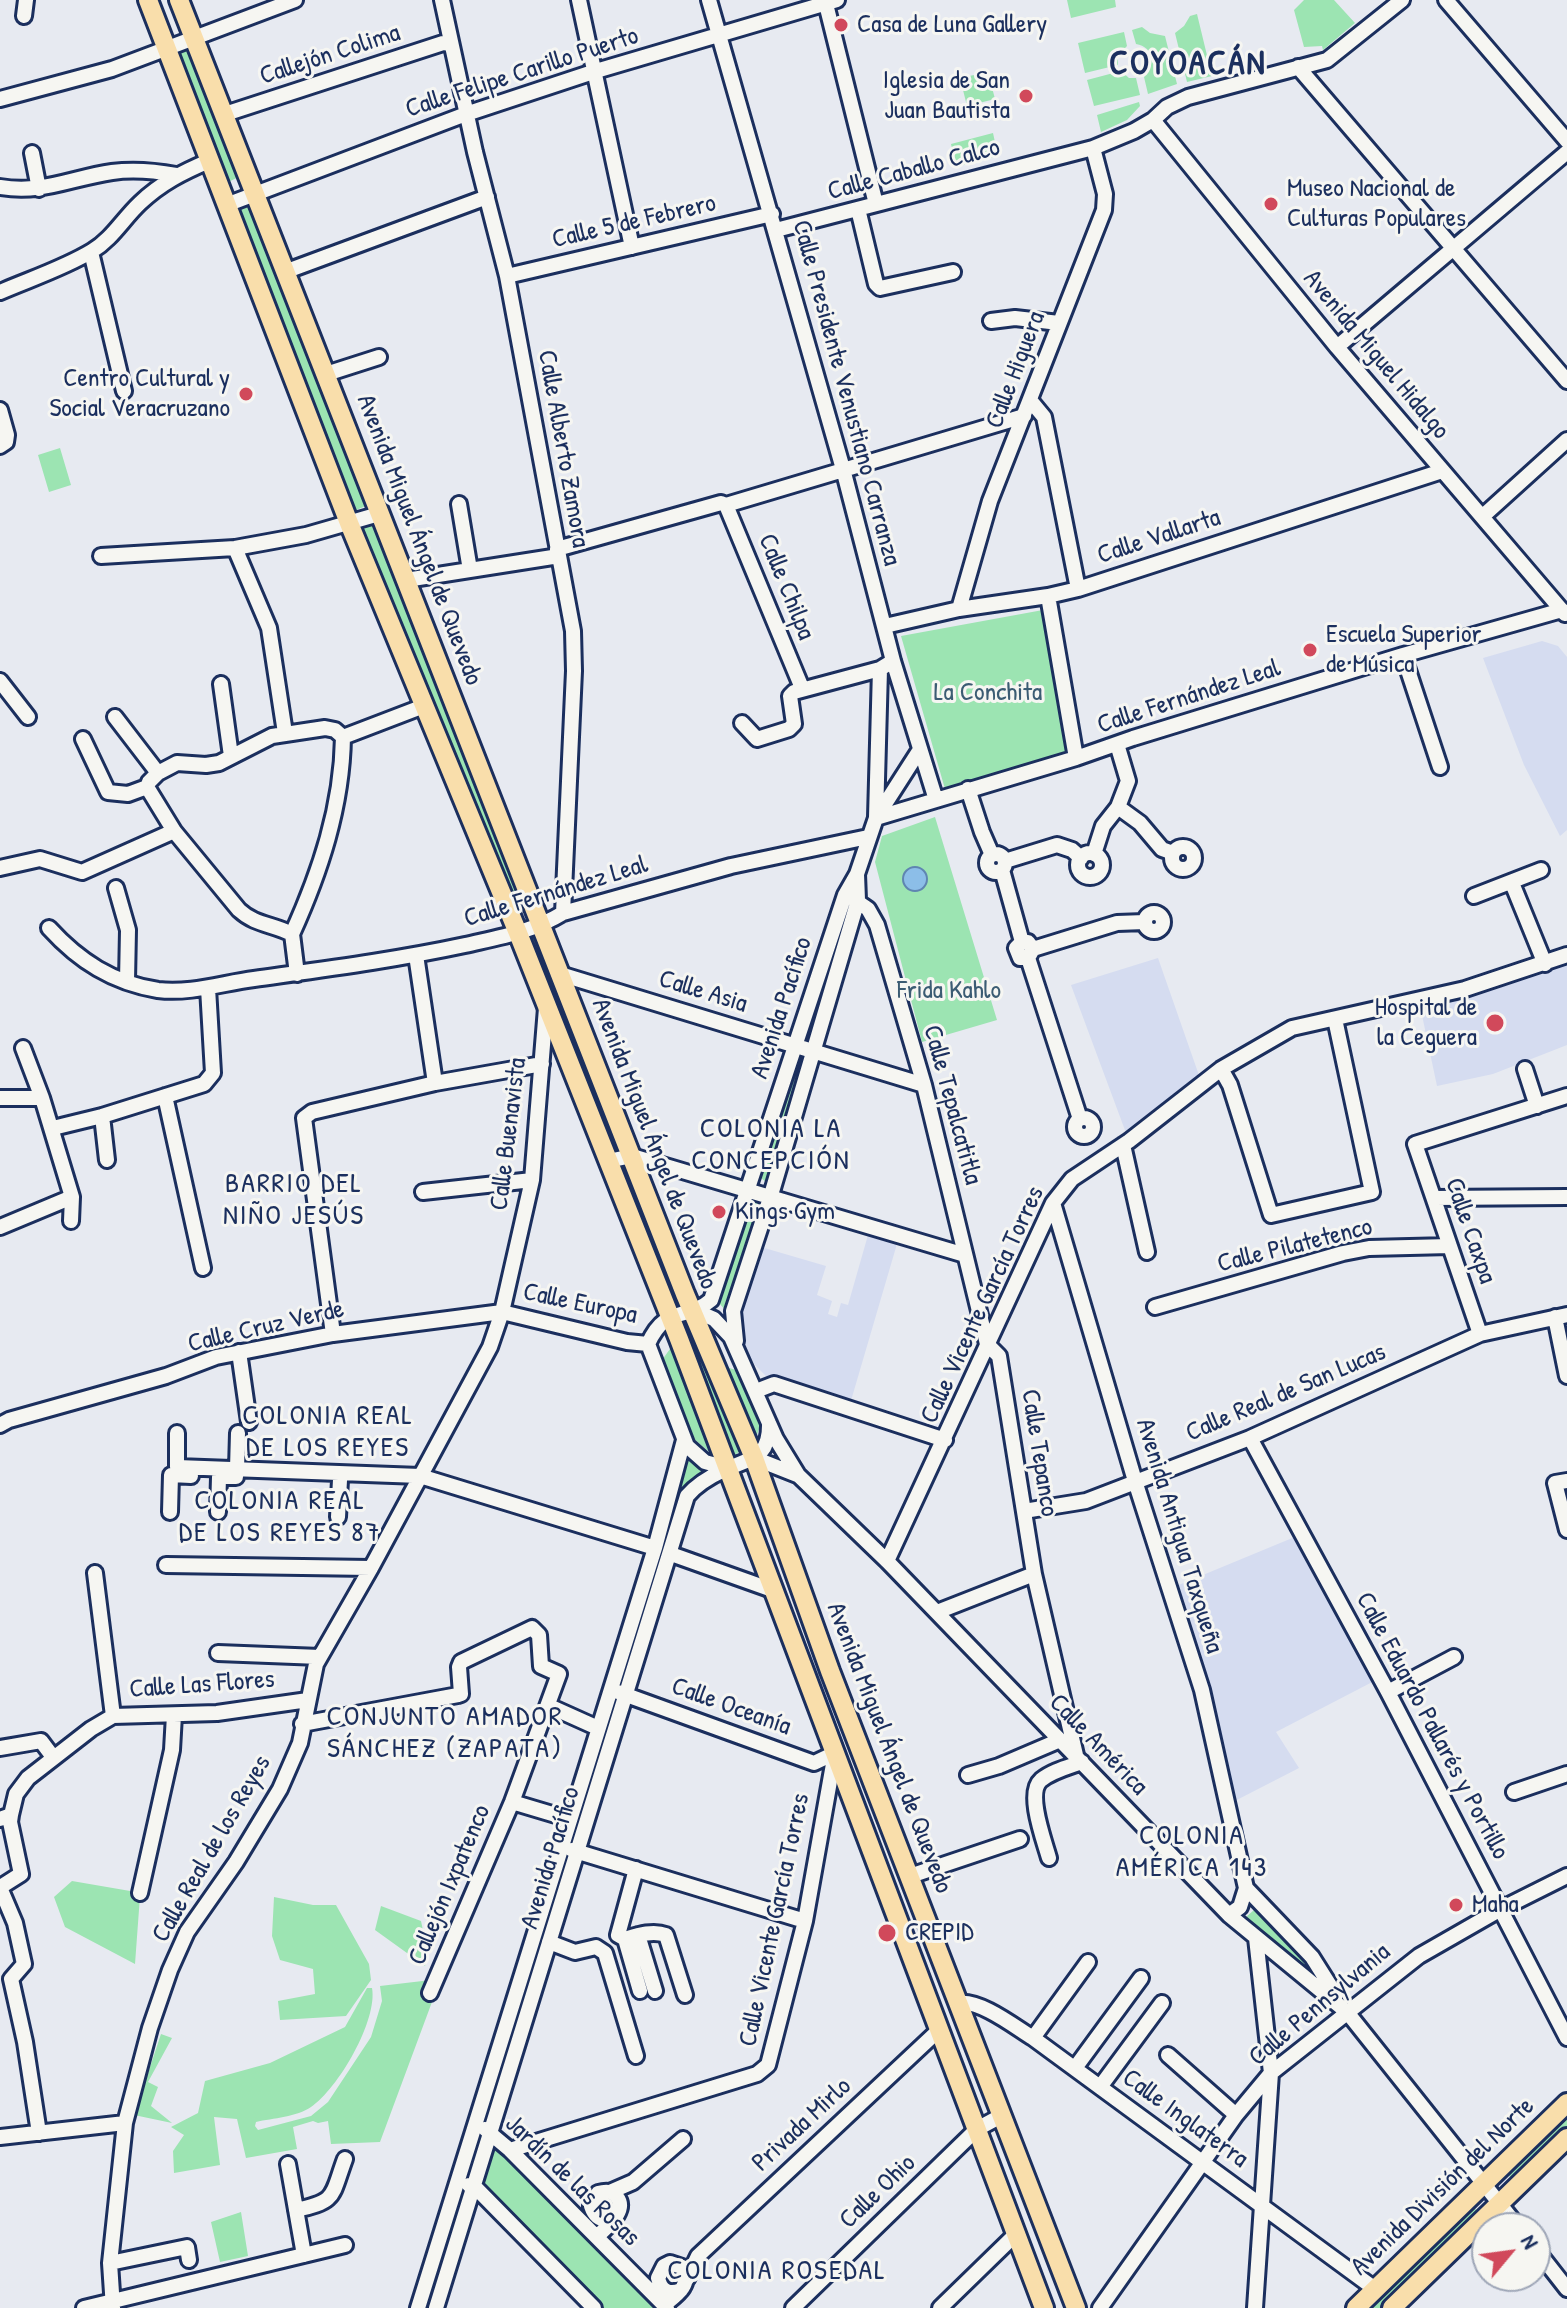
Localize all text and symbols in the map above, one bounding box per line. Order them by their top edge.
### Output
place label: Casa de Luna Gallery [857,9,1047,41]
marker: Casa de Luna Gallery [832,16,850,34]
street label: Callejón Colima [256,18,404,92]
street label: Calle Felipe Carillo Puerto [402,21,642,125]
district label: COYOACÁN [1109,45,1267,85]
place label: Iglesia de San Juan Bautista [883,65,1010,126]
marker: Iglesia de San Juan Bautista [1017,87,1035,105]
street label: Calle Caballo Calco [825,132,1003,208]
place label: Museo Nacional de Culturas Populares [1287,173,1466,234]
street label: Calle 5 de Febrero [549,188,719,256]
marker: Museo Nacional de Culturas Populares [1262,195,1280,213]
street label: Calle Presidente Venustiano Carranza [785,217,907,569]
street label: Avenida Miguel Hidalgo [1296,264,1456,446]
street label: Calle Higuera [979,307,1053,433]
street label: Calle Alberto Zamora [530,348,596,550]
place label: Centro Cultural y Social Veracruzano [49,363,230,424]
marker: Centro Cultural y Social Veracruzano [237,385,255,403]
street label: Avenida Miguel Ángel de Quevedo [349,390,489,690]
street label: Calle Vallarta [1094,502,1224,572]
street label: Calle Chilpa [751,530,821,644]
place label: Escuela Superior de Música [1326,619,1482,680]
marker: Escuela Superior de Música [1301,641,1319,659]
street label: Calle Fernández Leal [1094,653,1284,741]
park label: La Conchita [934,677,1042,709]
street label: Calle Fernández Leal [460,849,652,935]
street label: Avenida Pacífico [744,933,820,1083]
street label: Calle Asia [655,964,751,1020]
park label: Frida Kahlo [897,975,1001,1007]
place label: Hospital de la Ceguera [1375,992,1477,1054]
street label: Avenida Miguel Ángel de Quevedo [584,994,724,1294]
marker: Hospital de la Ceguera [1484,1012,1506,1034]
street label: Calle Tepalcatitla [916,1022,988,1188]
street label: Calle Buenavista [484,1056,534,1212]
district label: COLONIA LA CONCEPCIÓN [691,1113,851,1179]
district label: BARRIO DEL NIÑO JESÚS [223,1168,365,1234]
street label: Calle Caxpa [1437,1174,1503,1288]
street label: Calle Vicente García Torres [914,1182,1052,1428]
place label: Kings Gym [735,1196,835,1228]
marker: Kings Gym [710,1203,728,1221]
street label: Calle Pilatetenco [1214,1212,1376,1280]
street label: Calle Europa [520,1277,640,1331]
street label: Calle Cruz Verde [185,1294,347,1360]
street label: Calle Real de San Lucas [1181,1337,1391,1449]
street label: Calle Tepanco [1014,1387,1064,1519]
district label: COLONIA REAL DE LOS REYES [242,1400,414,1466]
street label: Avenida Antigua Taxqueña [1128,1415,1230,1657]
district label: COLONIA REAL DE LOS REYES 87 [179,1485,381,1551]
street label: Calle Eduardo Pallarés y Portillo [1348,1587,1516,1865]
street label: Avenida Miguel Ángel de Quevedo [819,1598,959,1898]
street label: Calle Las Flores [128,1664,276,1706]
street label: Calle Oceanía [667,1671,795,1743]
street label: Calle América [1042,1688,1154,1802]
district label: CONJUNTO AMADOR SÁNCHEZ (ZAPATA) [326,1701,564,1767]
street label: Calle Real de los Reyes [146,1750,278,1948]
street label: Avenida Pacífico [515,1783,587,1933]
street label: Calle Vicente García Torres [733,1791,817,2049]
street label: Callejón Ixpatenco [402,1800,498,1970]
district label: COLONIA AMÉRICA 143 [1116,1820,1268,1886]
place label: Maha [1472,1889,1519,1921]
marker: Maha [1447,1896,1465,1914]
place label: CREPID [905,1917,974,1949]
marker: CREPID [876,1922,898,1944]
street label: Calle Pennsylvania [1243,1937,1397,2073]
street label: Calle Inglaterra [1116,2063,1254,2175]
street label: Privada Mirlo [746,2071,858,2179]
street label: Avenida División del Norte [1345,2091,1541,2283]
street label: Jardín de las Rosas [498,2109,646,2253]
street label: Calle Ohio [833,2148,923,2236]
north arrow [1471,2212,1551,2292]
district label: COLONIA ROSEDAL [667,2255,887,2289]

